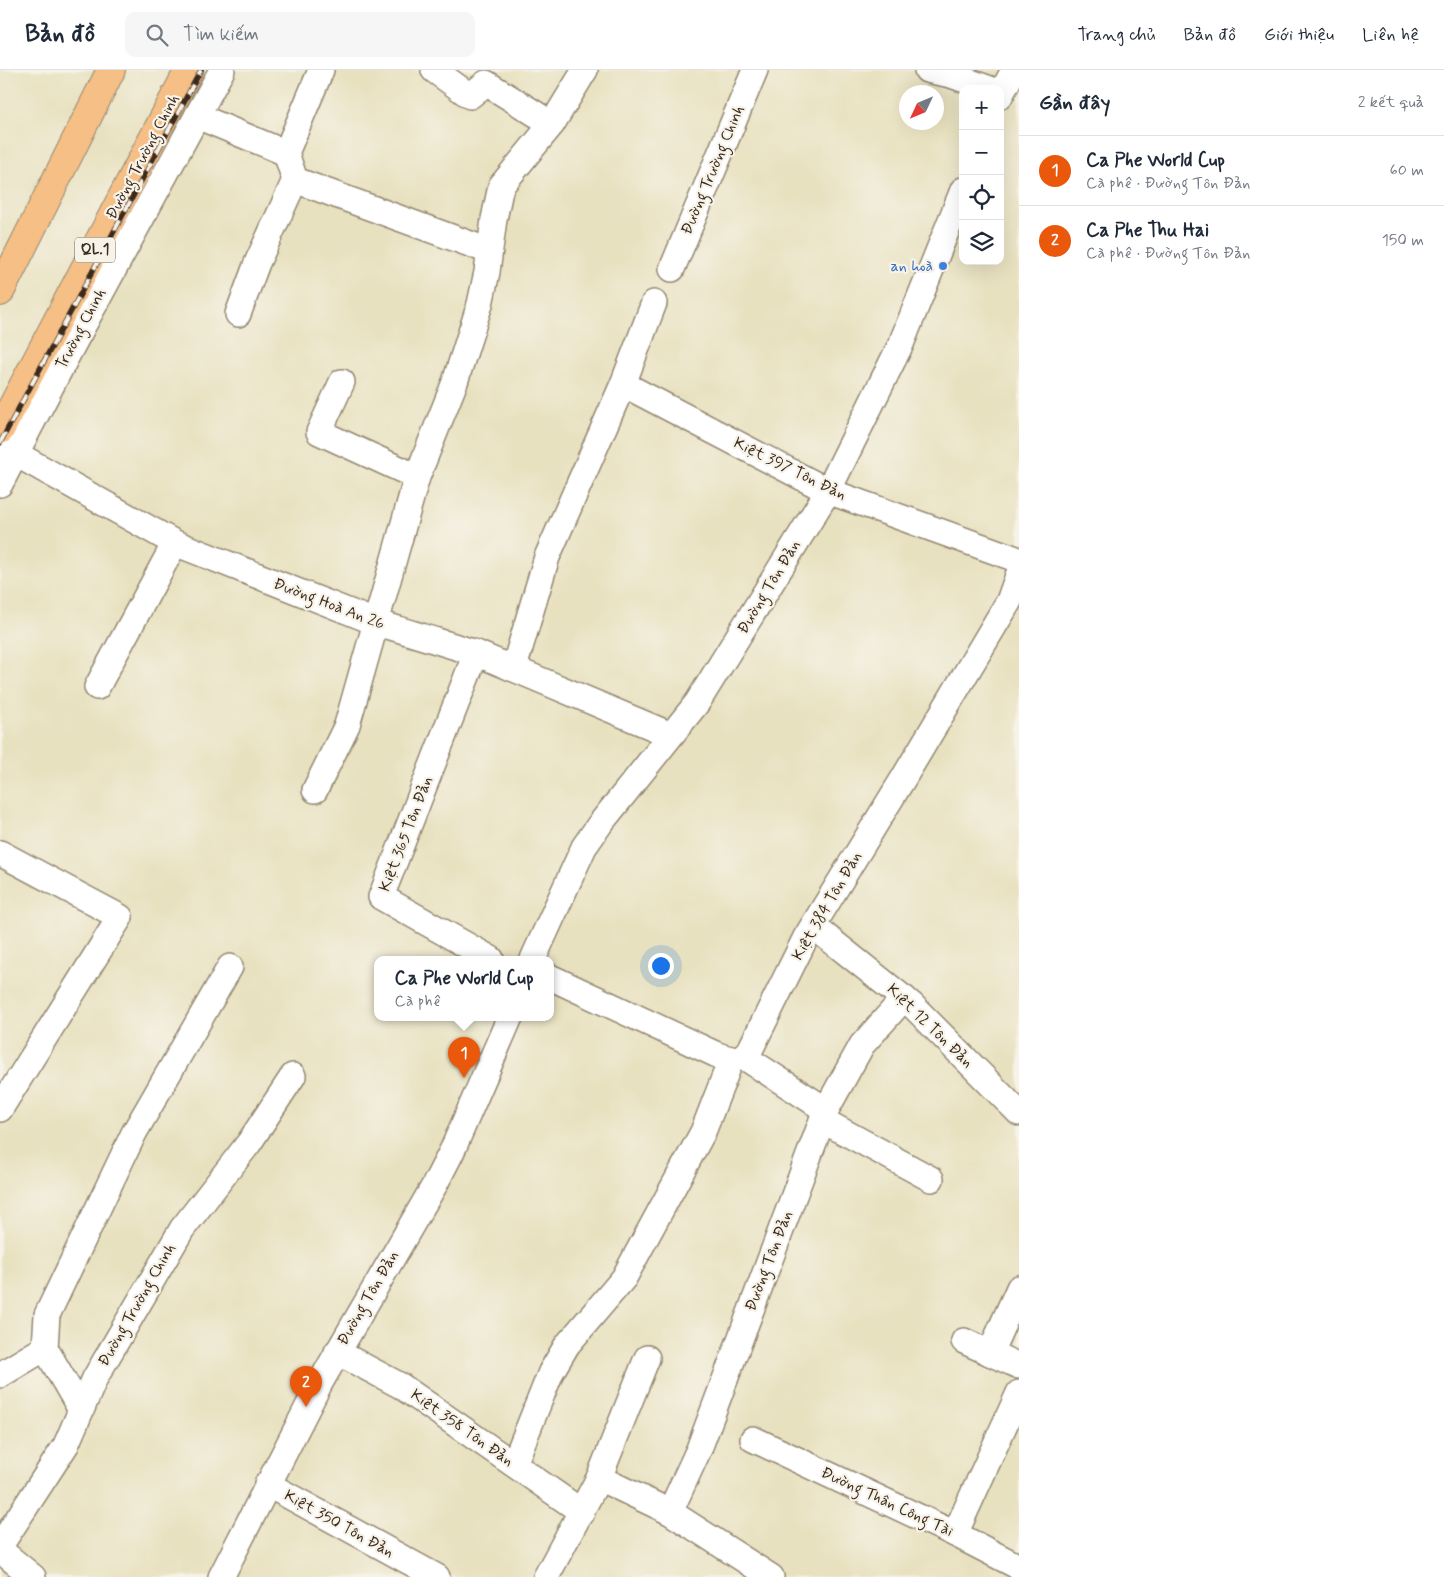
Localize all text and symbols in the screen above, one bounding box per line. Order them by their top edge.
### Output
search box [125,12,475,57]
text: Bản đồ [25,19,95,50]
icon: search [143,21,171,49]
text: Tìm kiếm [183,22,259,47]
text: Trang chủ [1078,23,1156,47]
text: Bản đồ [1184,23,1236,47]
text: Giới thiệu [1264,23,1334,47]
text: Liên hệ [1362,23,1419,47]
north arrow [899,85,944,130]
map controls [959,85,1004,265]
button: + [959,85,1004,130]
text: Gần đây [1039,89,1110,117]
street label: Đường Trường Chinh [101,91,186,224]
text: 2 kết quả [1358,92,1424,113]
street label: Đường Trường Chinh [676,102,751,238]
button: − [959,130,1004,175]
text: Ca Phe World Cup [1086,148,1225,173]
text: 1 [1051,160,1059,181]
text: 60 m [1390,160,1424,181]
text: Cà phê · Đường Tôn Đản [1086,173,1250,194]
button: locate [959,175,1004,220]
text: Ca Phe Thu Hai [1086,218,1209,243]
button: layers [959,220,1004,265]
text: 2 [1051,230,1059,251]
text: 150 m [1382,230,1424,251]
road number: QL.1 [75,238,115,262]
text: Cà phê · Đường Tôn Đản [1086,243,1250,264]
place label: an hoà [890,256,933,277]
marker: an hoà [937,260,949,272]
street label: Trường Chinh [51,285,112,374]
street label: Kiệt 397 Tôn Đản [730,433,850,505]
street label: Đường Tôn Đản [733,536,806,638]
street label: Đường Hoà An 26 [270,573,388,636]
street label: Kiệt 365 Tôn Đản [374,773,438,895]
street label: Kiệt 384 Tôn Đản [787,848,867,964]
your location [648,953,674,979]
popup [374,956,554,1021]
text: Ca Phe World Cup [395,966,533,991]
street label: Kiệt 12 Tôn Đản [882,979,978,1073]
text: Cà phê [395,991,441,1012]
pin: 1 [448,1037,480,1078]
street label: Đường Tôn Đản [740,1208,799,1315]
street label: Đường Trường Chinh [93,1240,182,1371]
street label: Đường Tôn Đản [332,1247,404,1350]
pin: 2 [290,1366,322,1407]
street label: Kiệt 358 Tôn Đản [406,1385,518,1471]
street label: Đường Thân Công Tài [817,1462,957,1543]
street label: Kiệt 350 Tôn Đản [280,1485,398,1563]

